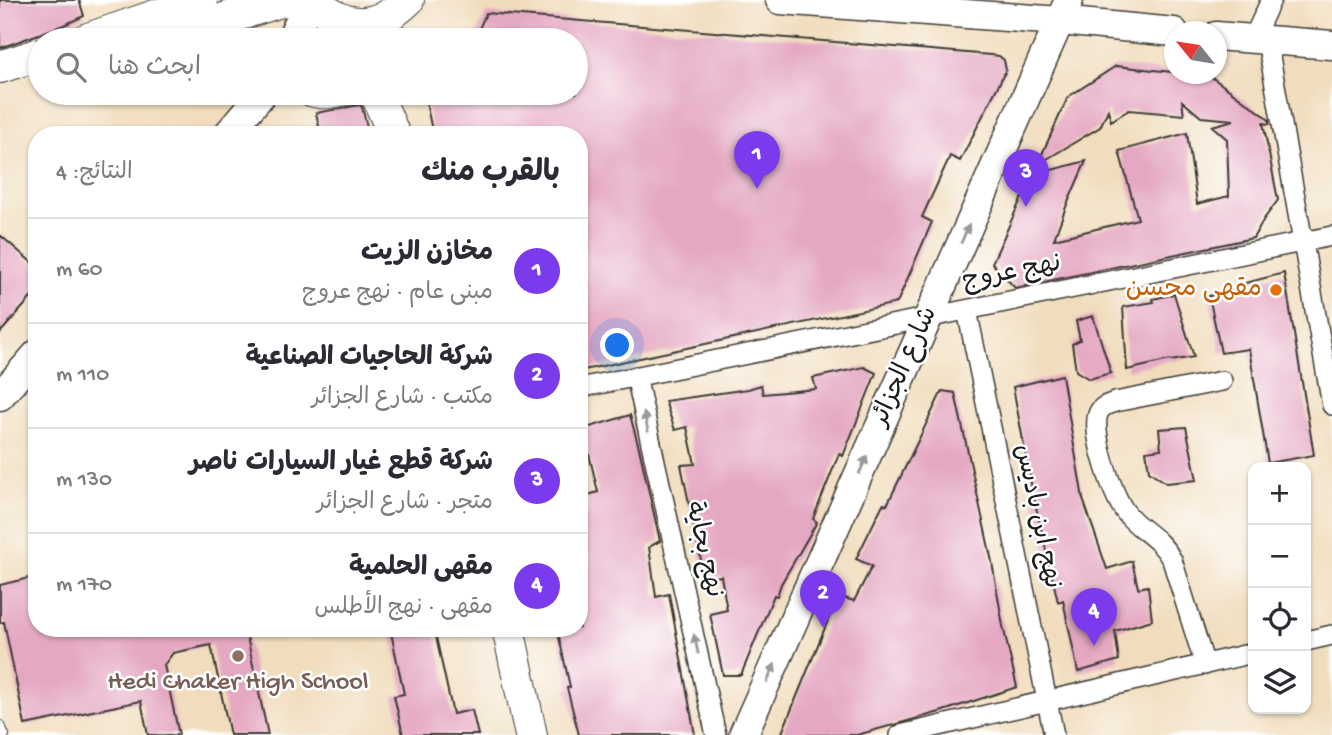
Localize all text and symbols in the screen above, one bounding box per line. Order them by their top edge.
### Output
north arrow [1164,21,1227,84]
search box [28,28,588,105]
icon: search [52,48,90,86]
text: ابحث هنا [108,54,201,85]
pin: 1 [734,131,780,189]
pin: 3 [1003,149,1049,207]
text: بالقرب منك [421,157,560,192]
text: النتائج: 4 [56,160,133,187]
one-way arrow [959,224,971,244]
text: مخازن الزيت [361,239,493,270]
street label: نهج عروج [960,249,1064,299]
text: 60 m [56,257,103,284]
text: 1 [532,257,542,284]
place label: مقهى محسن [1126,275,1262,306]
text: مبنى عام · نهج عروج [302,280,493,307]
marker: مقهى محسن [1268,282,1284,298]
street label: شارع الجزائر [865,302,946,433]
your location [600,328,634,362]
text: شركة الحاجيات الصناعية [245,344,493,375]
text: 110 m [56,362,109,389]
text: 2 [531,362,543,389]
text: مكتب · شارع الجزائر [312,385,493,412]
one-way arrow [641,411,652,433]
street label: نهج ابن باديس [1006,442,1066,592]
text: شركة قطع غيار السيارات ناصر [189,449,493,480]
one-way arrow [858,454,869,475]
map controls [1248,462,1311,714]
button: + [1248,462,1311,525]
text: 130 m [56,467,112,494]
text: 3 [531,467,543,494]
text: متجر · شارع الجزائر [317,490,493,517]
street label: نهج بجاية [676,499,728,601]
button: − [1248,525,1311,588]
text: مقهى الحلمية [349,554,493,585]
pin: 2 [800,570,846,628]
text: 170 m [56,572,112,599]
text: 4 [532,572,542,599]
pin: 4 [1071,588,1117,646]
button: locate [1248,588,1311,651]
text: مقهى · نهج الأطلس [315,595,493,622]
one-way arrow [690,633,701,655]
marker: Hedi Chaker High School [230,648,246,664]
button: layers [1248,651,1311,714]
one-way arrow [766,662,777,683]
place label: Hedi Chaker High School [107,668,369,699]

